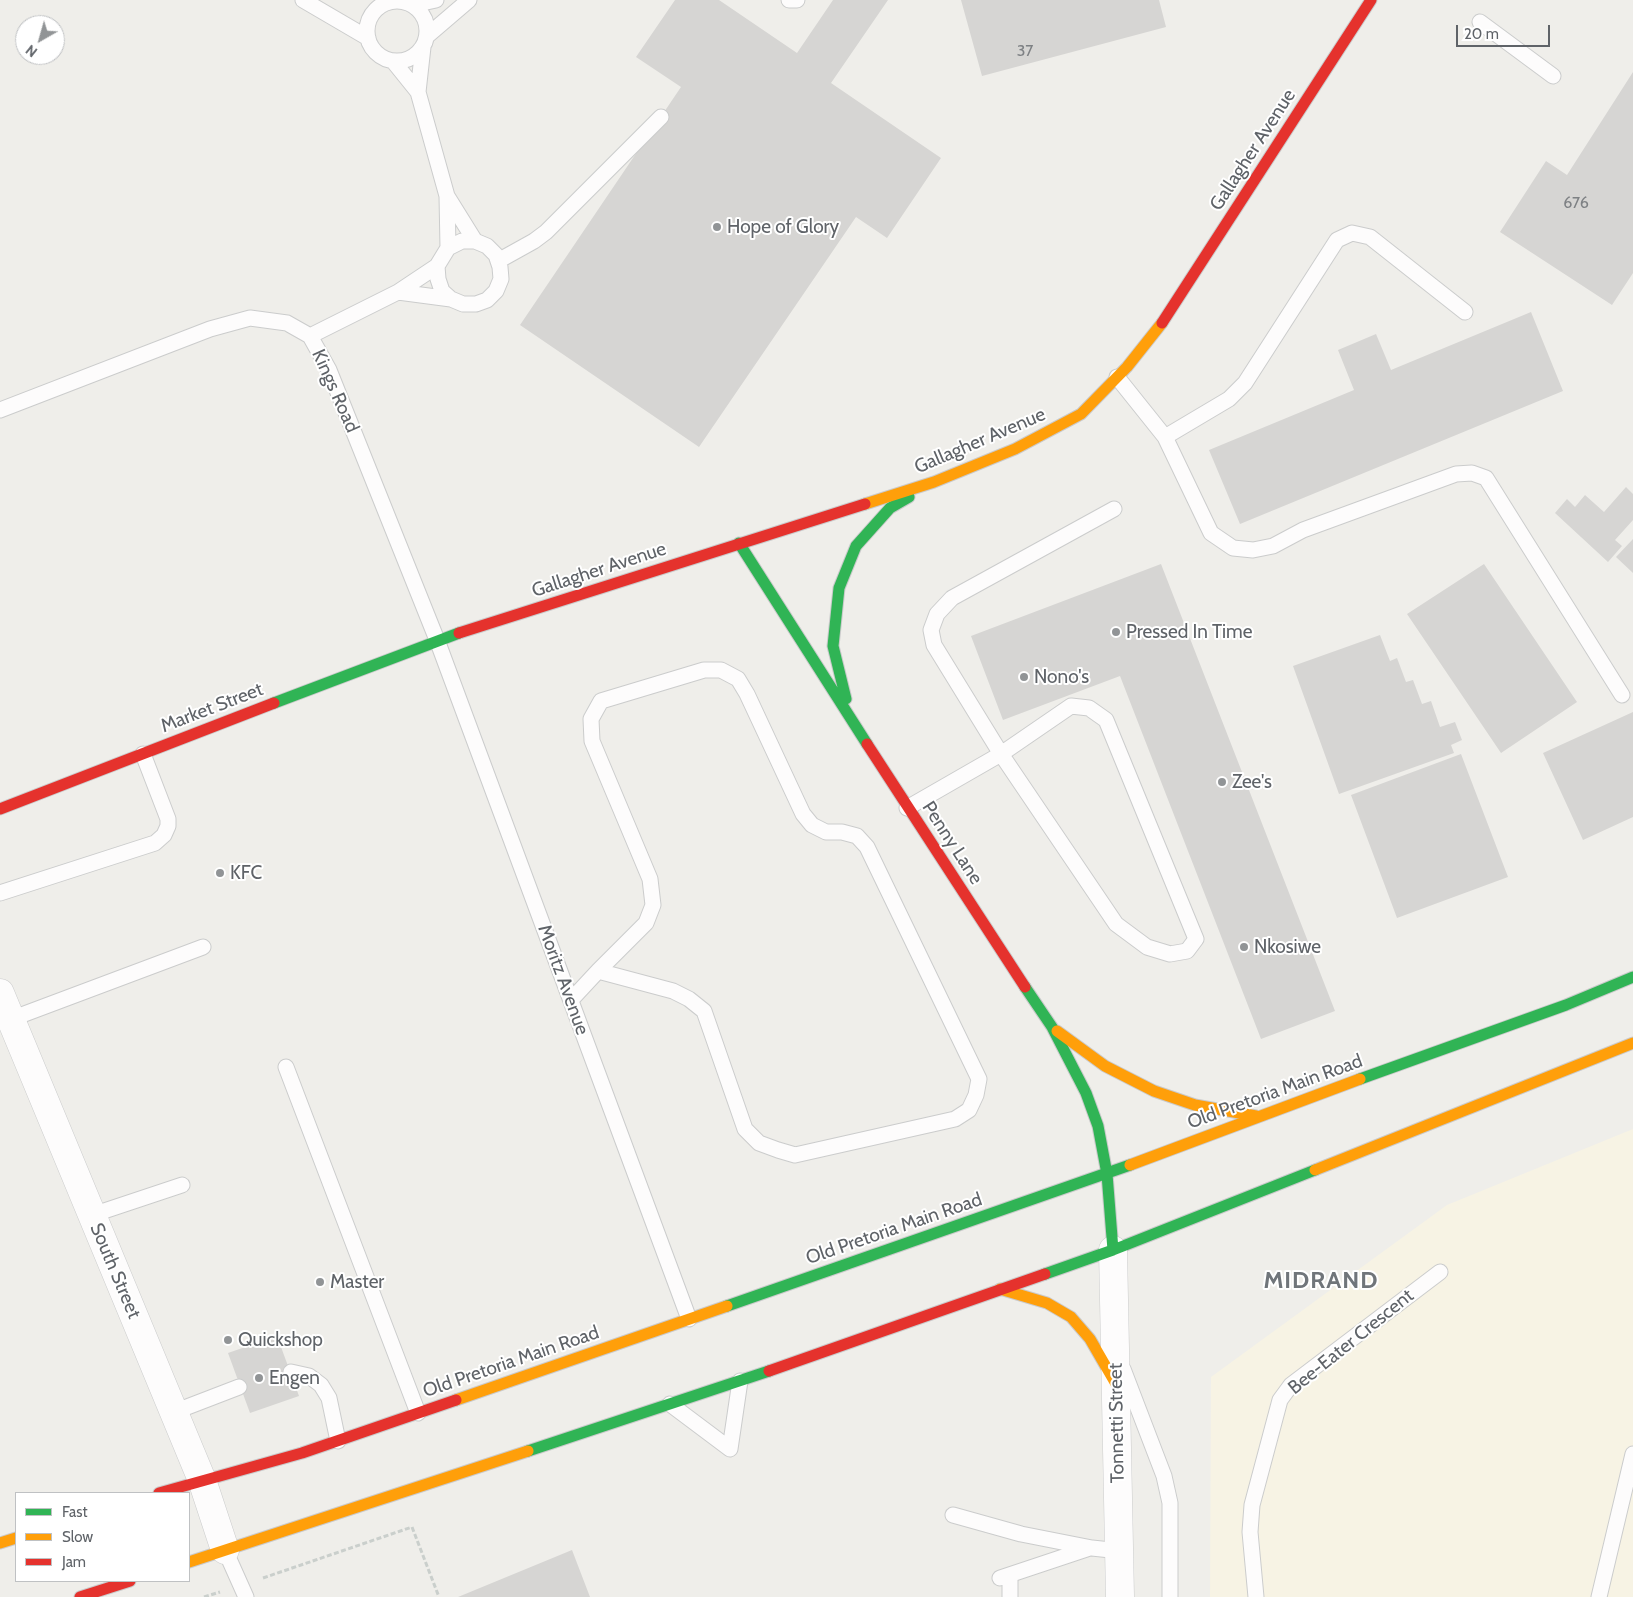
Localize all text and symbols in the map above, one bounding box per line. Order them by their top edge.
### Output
north arrow [15,15,65,65]
scale bar [1458,15,1552,47]
text: 20 m [1464,25,1499,43]
text: N [22,41,41,61]
house number: 37 [1017,41,1033,61]
street label: Gallagher Avenue [1205,85,1301,215]
house number: 676 [1563,193,1589,213]
place label: Hope of Glory [727,216,839,238]
marker: Hope of Glory [711,221,723,233]
street label: Kings Road [307,346,363,436]
street label: Gallagher Avenue [911,403,1049,479]
street label: Gallagher Avenue [529,538,669,602]
place label: Pressed In Time [1126,621,1252,643]
marker: Pressed In Time [1110,626,1122,638]
place label: Nono's [1034,666,1089,688]
marker: Nono's [1018,671,1030,683]
street label: Market Street [158,678,266,738]
place label: Zee's [1232,771,1272,793]
marker: Zee's [1216,776,1228,788]
street label: Penny Lane [917,797,987,889]
place label: KFC [230,862,262,884]
marker: KFC [214,867,226,879]
street label: Moritz Avenue [533,922,593,1038]
place label: Nkosiwe [1254,936,1321,958]
marker: Nkosiwe [1238,941,1250,953]
street label: Old Pretoria Main Road [1184,1050,1366,1134]
street label: Old Pretoria Main Road [803,1188,985,1270]
street label: South Street [85,1220,145,1322]
district label: MIDRAND [1263,1267,1379,1295]
place label: Master [330,1271,384,1293]
marker: Master [314,1276,326,1288]
street label: Bee-Eater Crescent [1284,1284,1418,1400]
street label: Old Pretoria Main Road [420,1321,602,1403]
place label: Quickshop [238,1329,323,1351]
marker: Quickshop [222,1334,234,1346]
street label: Tonnetti Street [1105,1363,1129,1483]
place label: Engen [269,1367,320,1389]
marker: Engen [253,1372,265,1384]
legend [15,1492,190,1582]
text: Fast [62,1503,87,1521]
text: Slow [62,1528,93,1546]
text: Jam [62,1553,86,1571]

